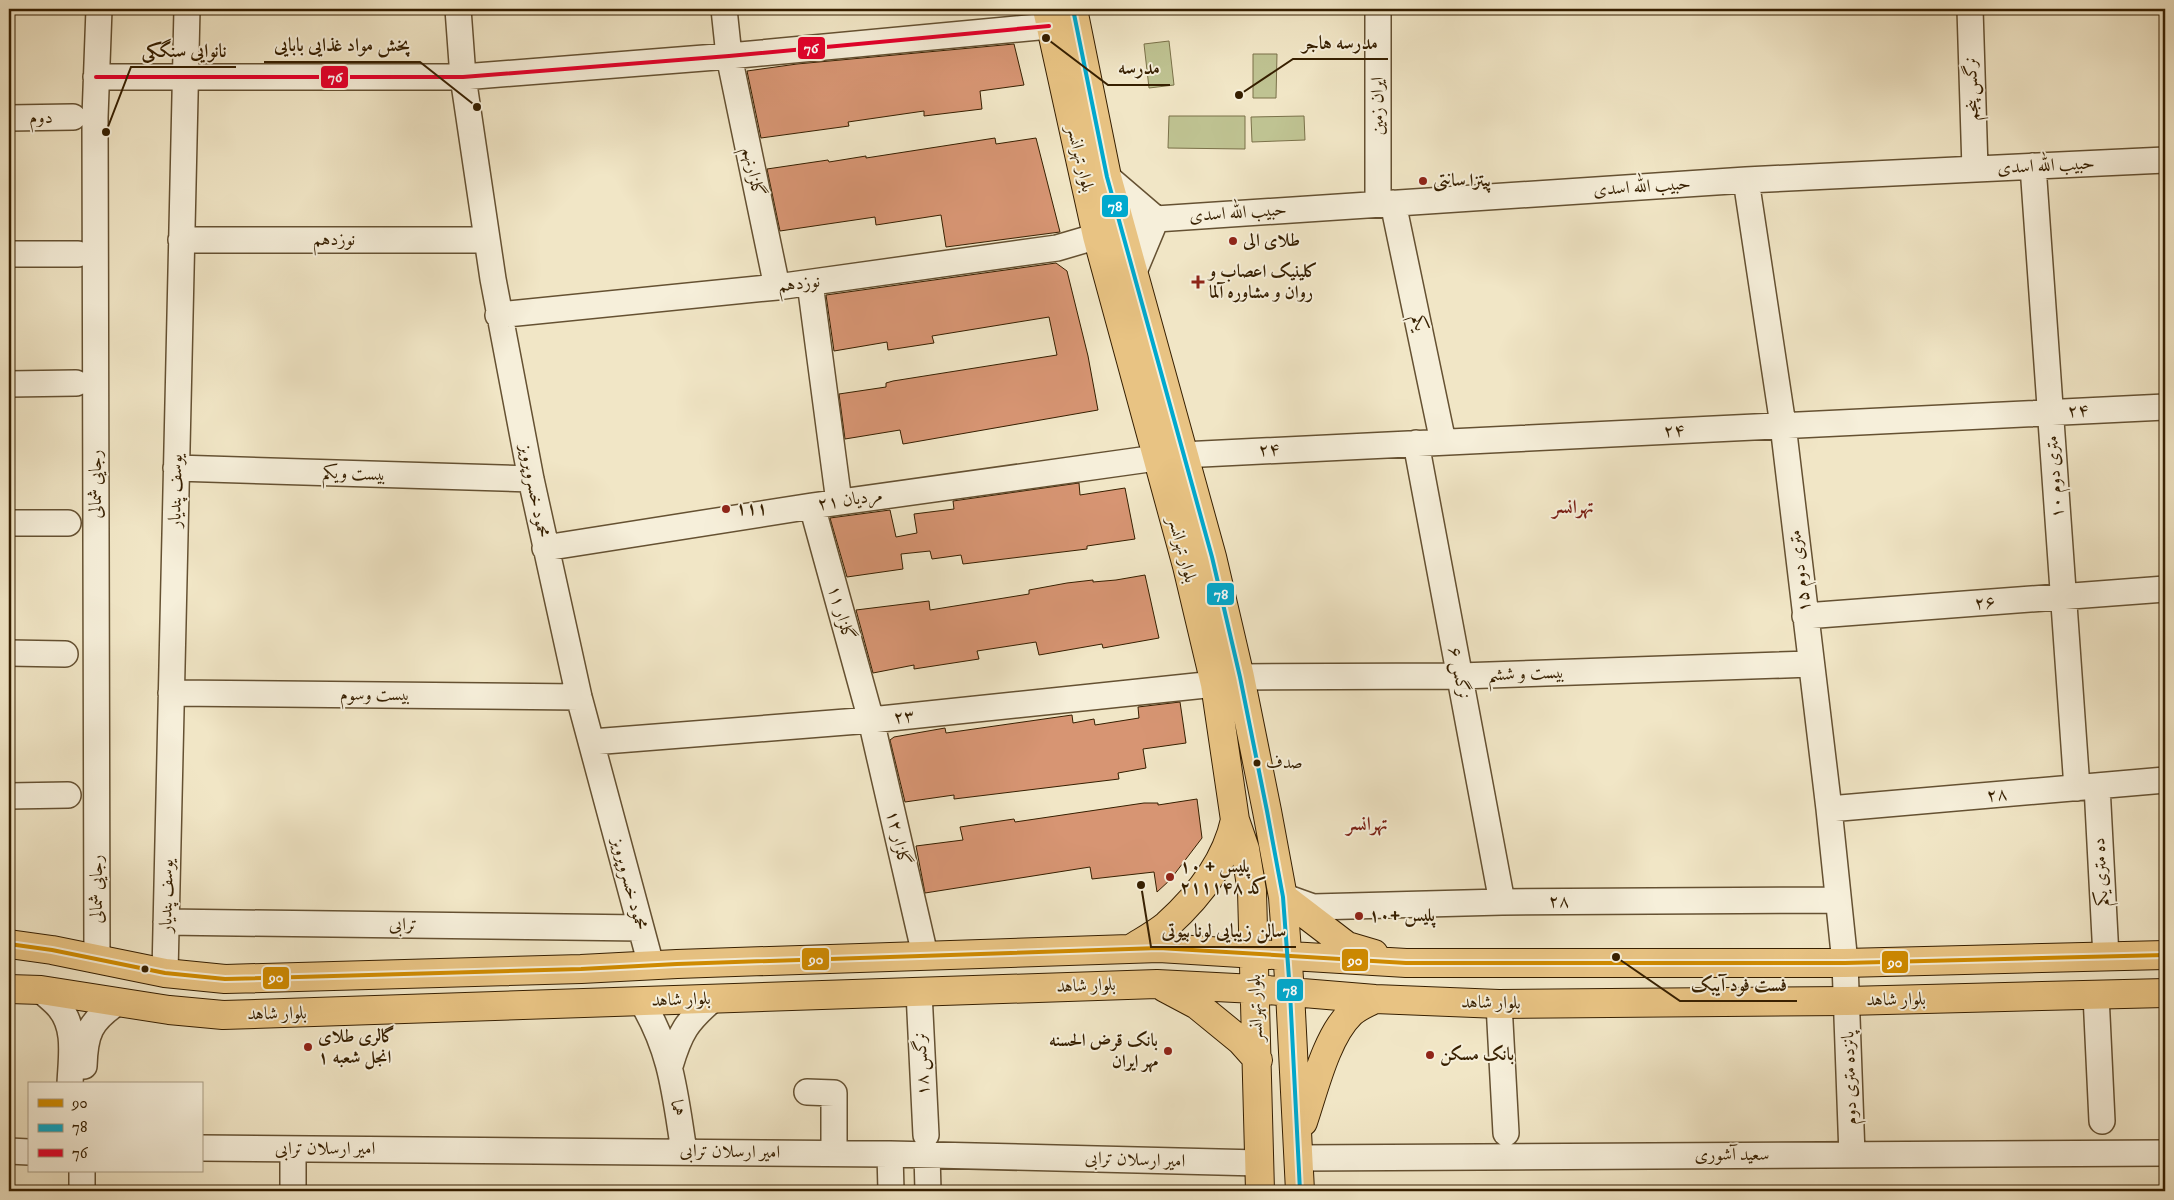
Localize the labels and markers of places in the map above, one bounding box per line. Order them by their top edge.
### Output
callout: مدرسه هاجر [1293,25,1388,59]
callout: پخش مواد غذایی بابایی [264,28,420,62]
callout: نانوایی سنگکی [131,33,236,67]
callout: مدرسه [1108,51,1170,85]
place label: پیتزا سانتی [1433,170,1492,193]
marker: پیتزا سانتی [1417,175,1429,187]
place label: طلای الی [1242,230,1300,252]
marker: طلای الی [1227,235,1239,247]
place label: کلینیک اعصاب و روان و مشاوره آلما [1207,261,1318,304]
marker: کلینیک اعصاب و روان و مشاوره آلما [1191,275,1205,289]
place label: ۱۱۱ [736,498,768,520]
marker: ۱۱۱ [720,503,732,515]
place label: صدف [1266,752,1303,774]
marker: صدف [1252,758,1262,768]
place label: پلیس + ۱۰ کد ۲۱۱۱۴۸ [1180,856,1266,899]
marker: پلیس + ۱۰ کد ۲۱۱۱۴۸ [1164,871,1176,883]
place label: پلیس +۱۰ [1369,905,1437,928]
marker: پلیس +۱۰ [1353,910,1365,922]
callout: سالن زیبایی لونا بیوتی [1151,913,1296,947]
unlabelled marker [140,964,150,974]
callout: فست فود آیبک [1680,967,1797,1001]
place label: گالری طلای انجل شعبه ۱ [318,1025,395,1070]
place label: بانک قرض الحسنه مهر ایران [1049,1030,1158,1073]
marker: گالری طلای انجل شعبه ۱ [302,1041,314,1053]
place label: بانک مسکن [1440,1044,1514,1066]
marker: بانک قرض الحسنه مهر ایران [1162,1045,1174,1057]
marker: بانک مسکن [1424,1049,1436,1061]

